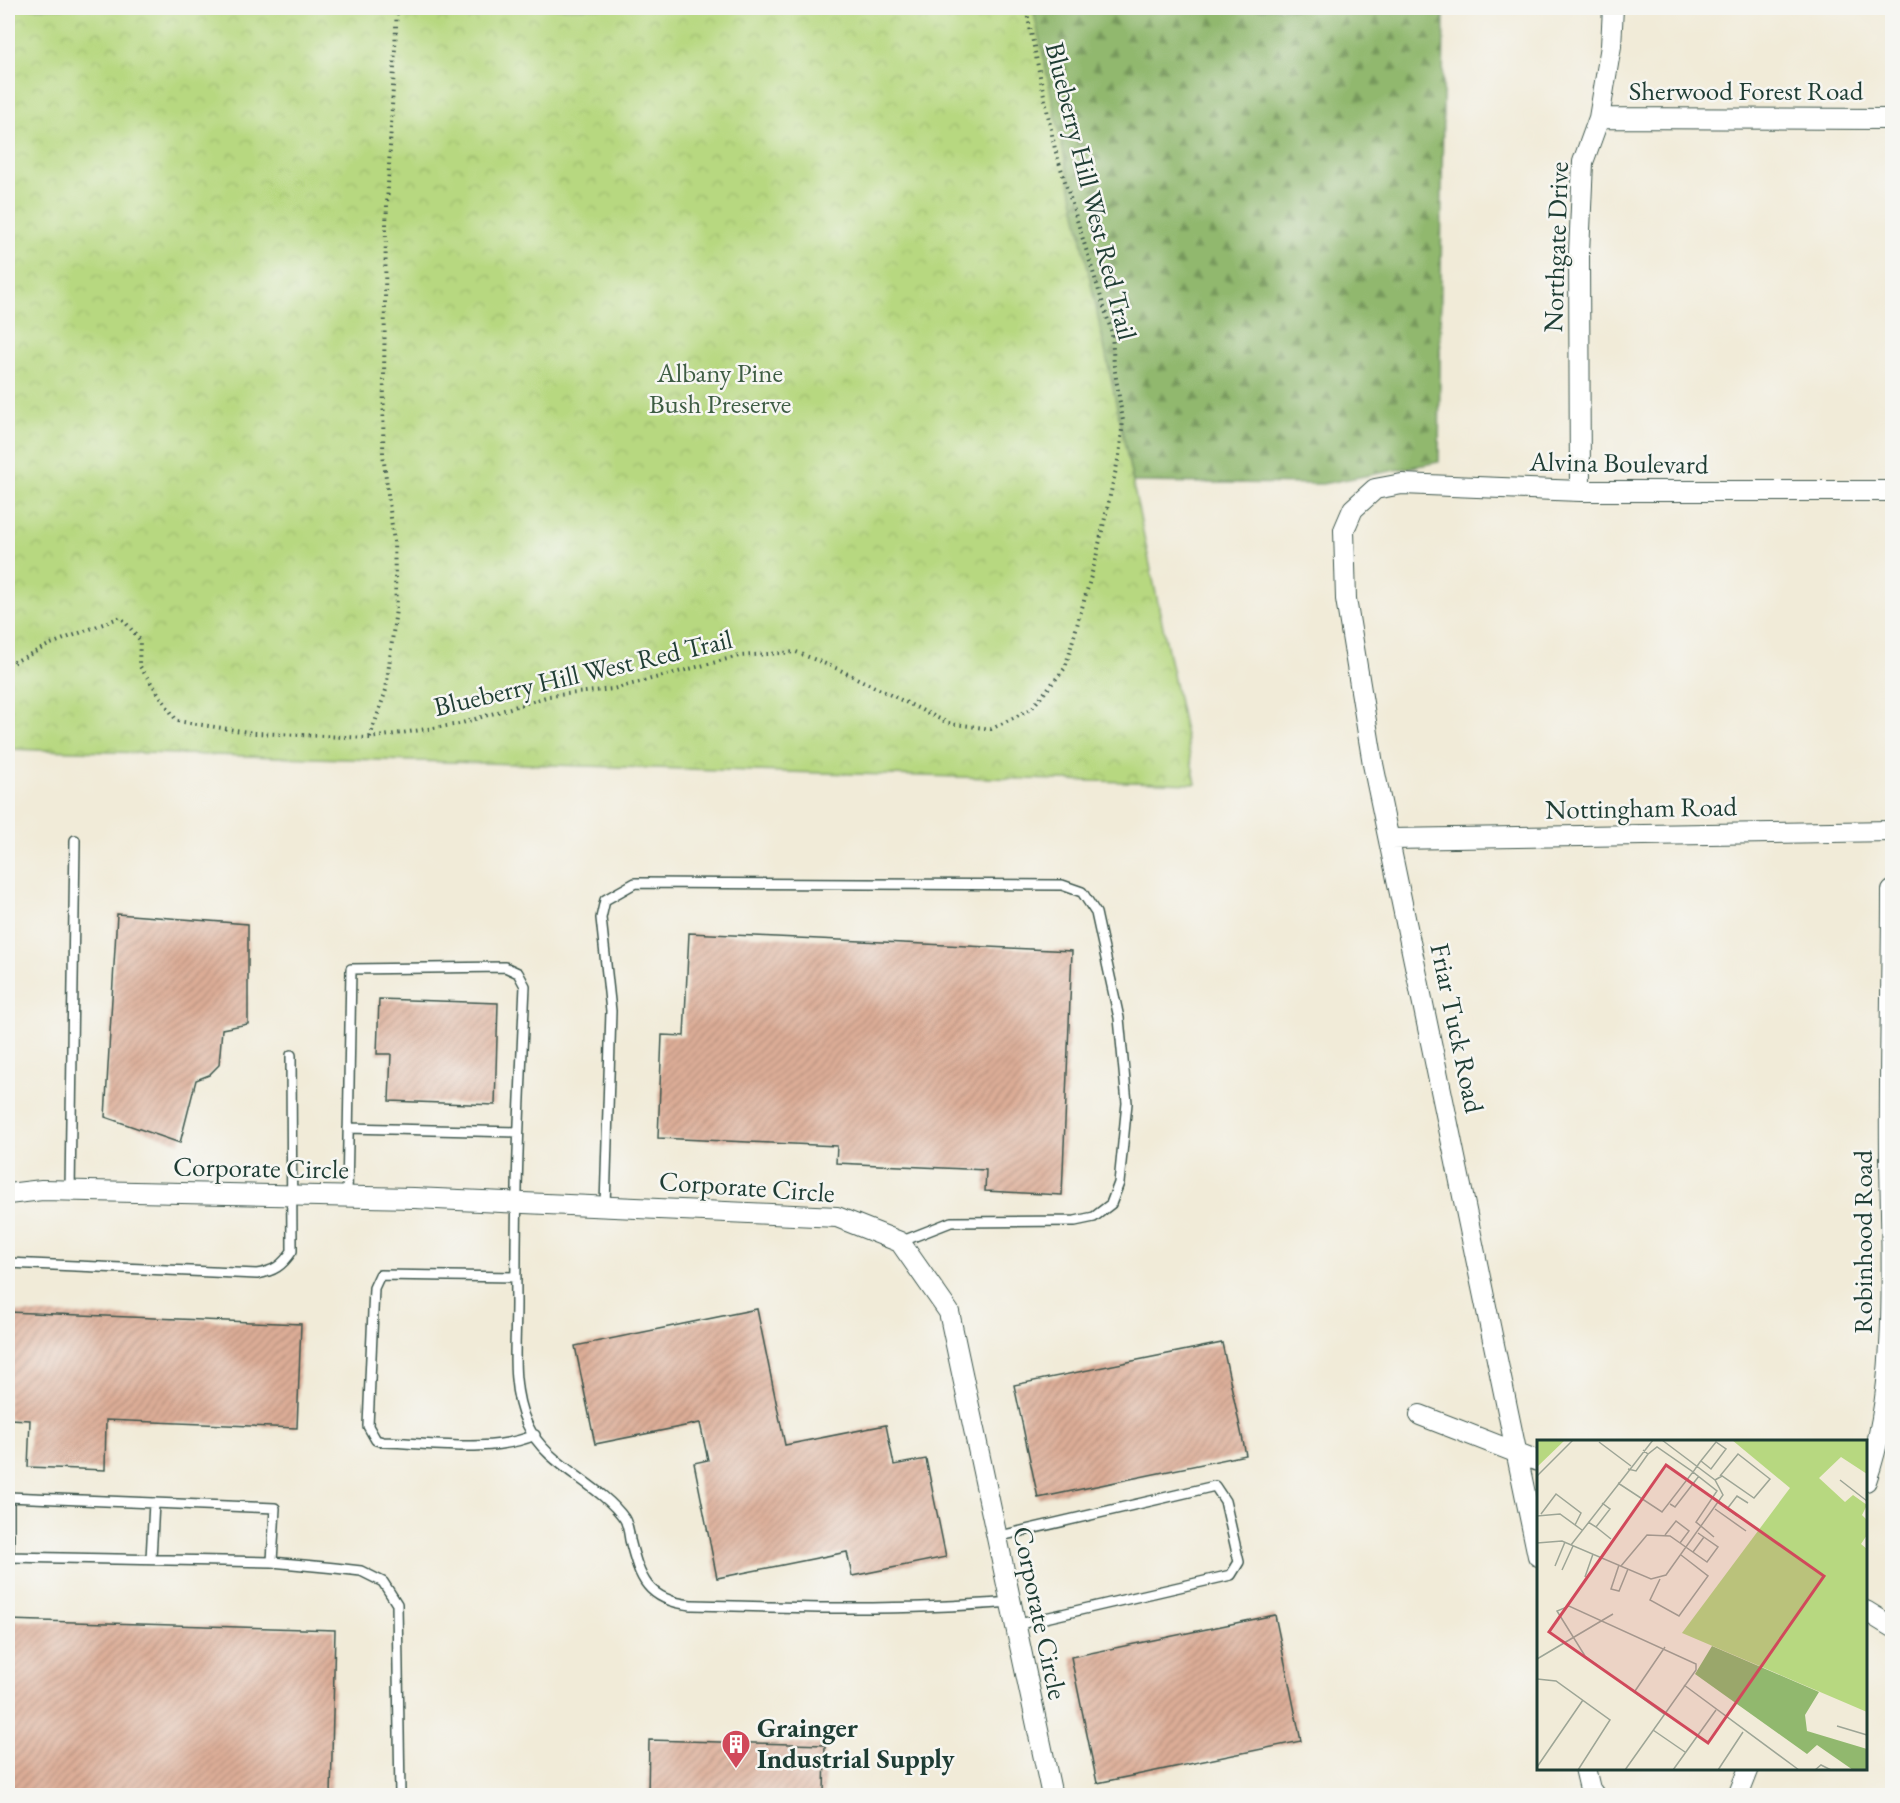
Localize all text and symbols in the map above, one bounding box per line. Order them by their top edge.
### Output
street label: Blueberry Hill West Red Trail [1038,38,1145,343]
street label: Sherwood Forest Road [1629,73,1864,108]
street label: Northgate Drive [1535,161,1576,333]
park label: Albany Pine Bush Preserve [649,355,791,421]
street label: Alvina Boulevard [1528,443,1709,482]
street label: Blueberry Hill West Red Trail [430,621,736,724]
street label: Nottingham Road [1545,788,1738,827]
street label: Friar Tuck Road [1422,940,1493,1116]
street label: Corporate Circle [173,1148,349,1187]
street label: Robinhood Road [1845,1150,1880,1334]
street label: Corporate Circle [658,1163,836,1210]
inset map [1537,1440,1867,1770]
street label: Corporate Circle [1005,1523,1076,1703]
place label: Grainger Industrial Supply [757,1710,956,1776]
building icon: Grainger Industrial Supply [720,1728,752,1770]

